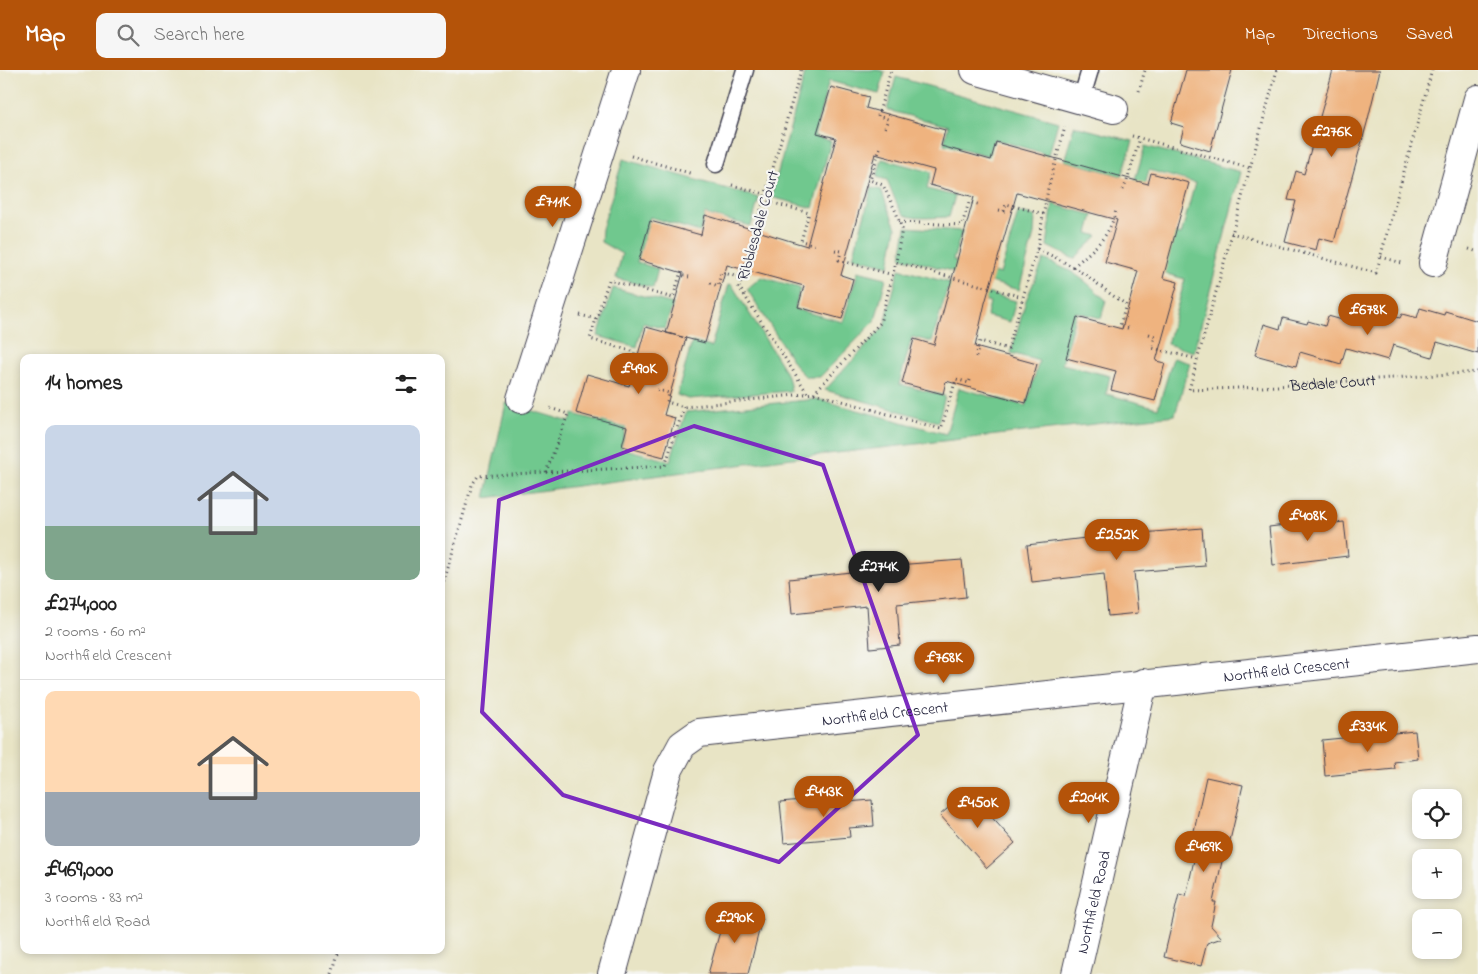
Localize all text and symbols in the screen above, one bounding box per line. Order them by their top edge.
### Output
search box [96,13,446,58]
text: Map [25,18,66,53]
icon: search [114,21,142,49]
text: Search here [154,22,245,49]
text: Map [1245,22,1275,48]
text: Directions [1303,22,1378,48]
text: Saved [1406,22,1453,48]
pin: £276K [1297,116,1367,158]
text: £276K [1312,120,1352,144]
street label: Ribblesdale Court [732,167,786,284]
pin: £711K [518,186,588,228]
text: £711K [536,190,570,214]
pin: £678K [1333,294,1403,336]
text: £678K [1349,298,1387,322]
pin: £490K [604,352,674,395]
text: £490K [621,357,657,381]
text: 14 homes [45,369,123,399]
street label: Bedale Court [1288,369,1377,399]
icon: filters [392,370,420,398]
icon: home [188,458,278,548]
pin: £408K [1273,500,1343,542]
text: £408K [1289,504,1327,528]
pin: £252K [1082,518,1152,561]
text: £252K [1096,523,1138,547]
pin: £274K [844,550,914,593]
text: £274K [860,555,899,579]
text: £274,000 [45,590,117,620]
text: 2 rooms · 60 m² [45,620,146,644]
pin: £768K [909,642,979,684]
text: Northfield Crescent [45,644,172,668]
text: £768K [925,646,963,670]
street label: Northfield Crescent [1222,652,1352,690]
street label: Northfield Crescent [821,696,950,734]
pin: £334K [1333,710,1403,753]
text: £334K [1349,715,1387,739]
icon: home [188,723,278,813]
pin: £443K [789,776,859,818]
text: £443K [805,780,843,804]
pin: £204K [1054,782,1124,824]
pin: £450K [943,786,1013,829]
text: £204K [1069,786,1109,810]
map controls [1412,789,1462,959]
button: locate [1412,789,1462,839]
text: £450K [958,791,998,815]
pin: £469K [1169,830,1239,873]
text: £469K [1186,835,1222,859]
street label: Northfield Road [1071,848,1118,956]
button: + [1412,849,1462,899]
text: £469,000 [45,856,113,886]
text: 3 rooms · 83 m² [45,886,143,910]
pin: £290K [700,902,770,944]
text: £290K [716,906,754,930]
button: − [1412,909,1462,959]
text: Northfield Road [45,910,150,934]

